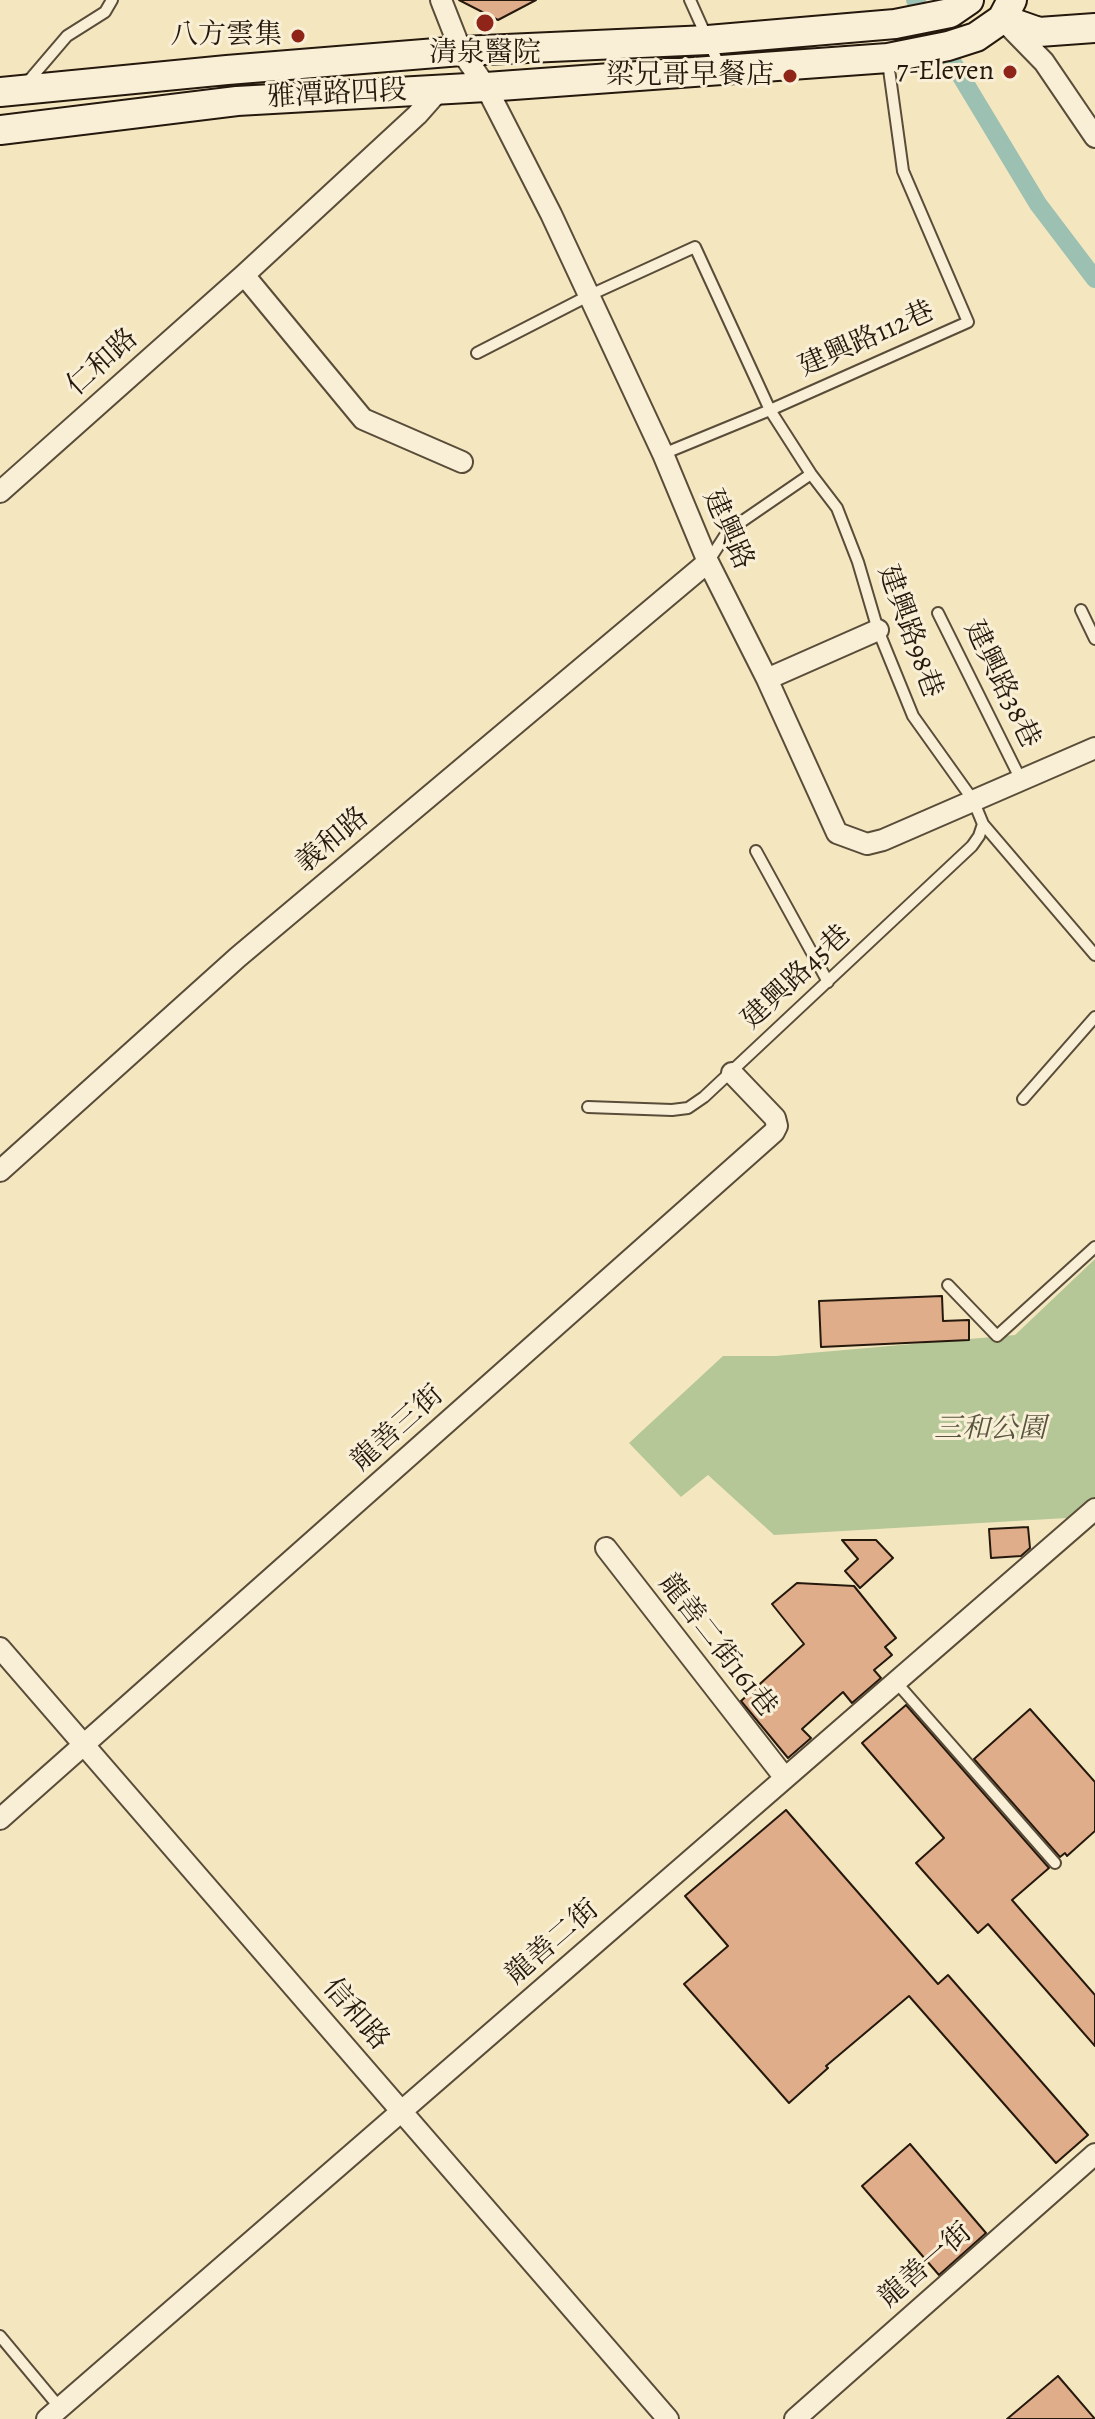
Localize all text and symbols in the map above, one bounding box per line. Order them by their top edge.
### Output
marker: 清泉醫院 [474,12,496,34]
place label: 八方雲集 [170,19,282,53]
marker: 八方雲集 [289,27,307,45]
place label: 清泉醫院 [429,37,541,71]
place label: 7-Eleven [897,55,994,89]
place label: 梁兄哥早餐店 [606,59,774,93]
marker: 7-Eleven [1001,63,1019,81]
marker: 梁兄哥早餐店 [781,67,799,85]
street label: 雅潭路四段 [266,75,408,115]
street label: 建興路112巷 [794,295,940,385]
street label: 仁和路 [61,322,145,404]
street label: 建興路 [695,485,759,575]
street label: 建興路98巷 [870,561,948,703]
street label: 建興路38巷 [956,616,1046,754]
street label: 義和路 [290,801,376,881]
street label: 建興路45巷 [736,919,858,1037]
street label: 龍善三街 [345,1379,451,1479]
park label: 三和公園 [934,1413,1046,1447]
street label: 龍善二街161巷 [651,1568,783,1724]
street label: 龍善二街 [500,1894,606,1992]
street label: 信和路 [315,1972,395,2058]
street label: 龍善一街 [873,2217,979,2315]

